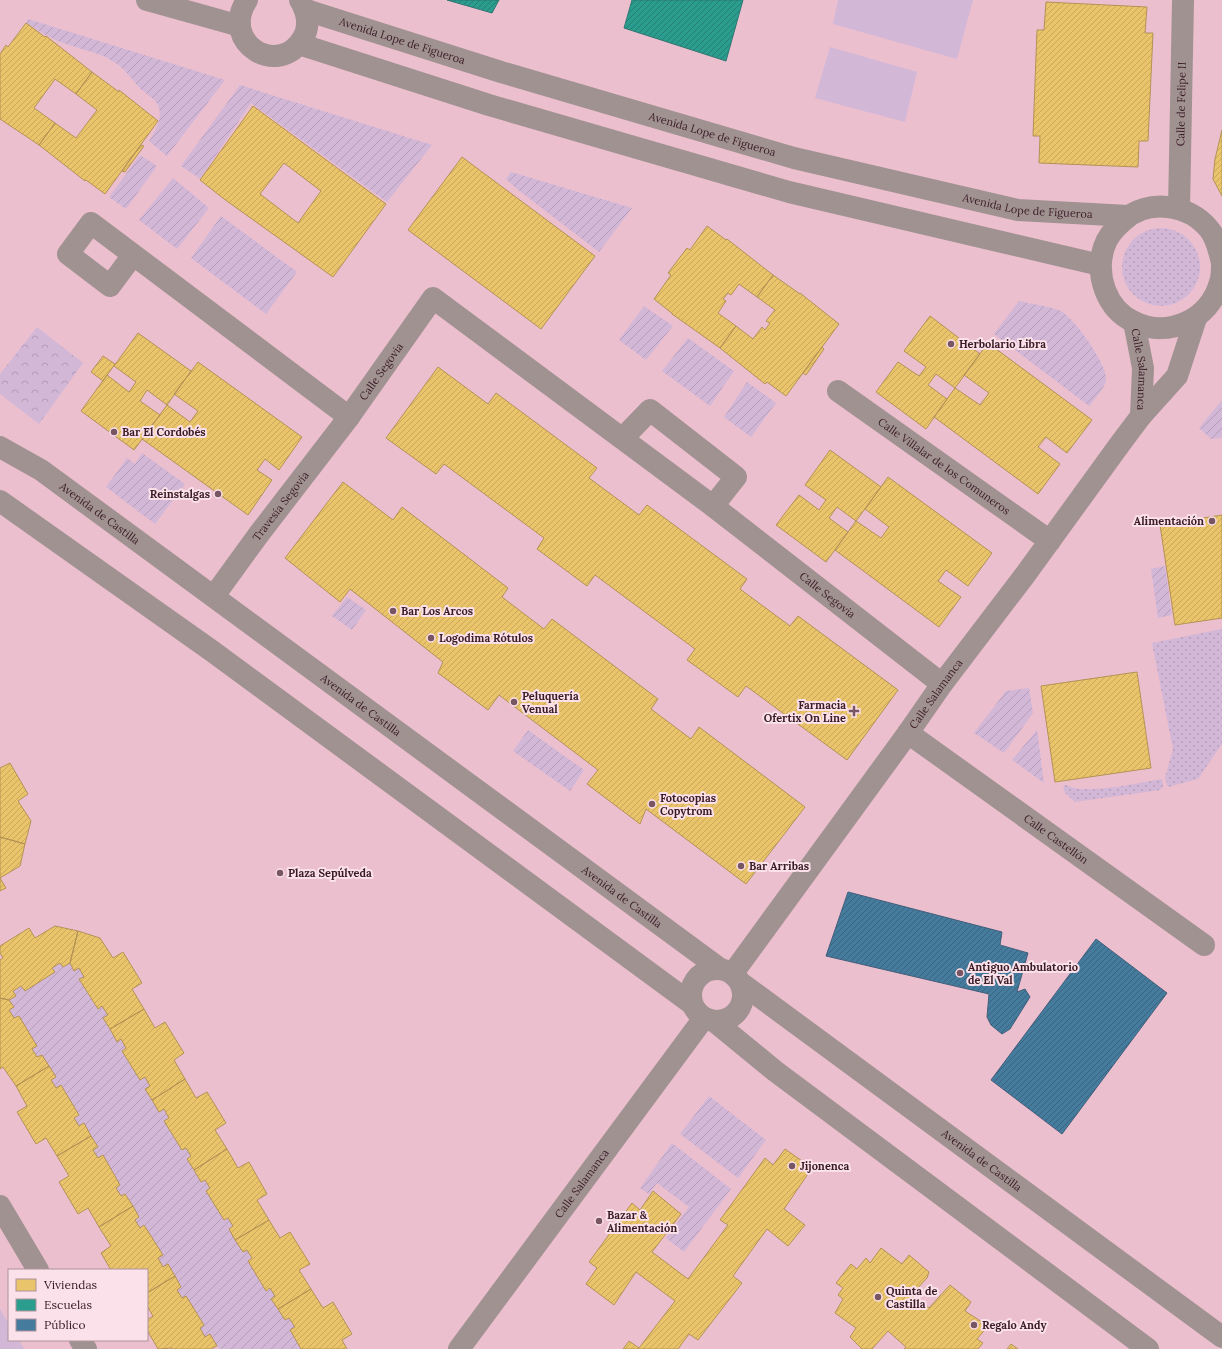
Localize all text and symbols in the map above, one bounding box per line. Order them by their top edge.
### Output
street label: Avenida Lope de Figueroa [337,14,467,67]
street label: Calle de Felipe II [1173,61,1189,146]
street label: Avenida Lope de Figueroa [647,109,778,159]
street label: Avenida Lope de Figueroa [960,190,1093,221]
street label: Calle Salamanca [1128,327,1150,411]
place label: Herbolario Libra [959,337,1046,351]
marker: Herbolario Libra [946,339,956,349]
street label: Calle Segovia [356,340,406,403]
street label: Calle Villalar de los Comuneros [875,415,1013,518]
place label: Bar El Cordobés [122,425,206,439]
marker: Bar El Cordobés [109,427,119,437]
street label: Travesía Segovia [249,468,312,544]
street label: Avenida de Castilla [56,479,143,547]
place label: Reinstalgas [150,487,210,501]
marker: Reinstalgas [213,489,223,499]
place label: Alimentación [1134,514,1204,528]
marker: Alimentación [1207,516,1217,526]
street label: Calle Segovia [797,569,859,621]
place label: Bar Los Arcos [401,604,473,618]
marker: Bar Los Arcos [388,606,398,616]
place label: Logodima Rótulos [439,631,533,645]
marker: Logodima Rótulos [426,633,436,643]
street label: Calle Salamanca [906,656,966,732]
street label: Avenida de Castilla [317,670,404,739]
place label: Peluquería Venual [522,689,579,716]
marker: Peluquería Venual [509,697,519,707]
place label: Farmacia Ofertix On Line [764,698,846,725]
marker: Farmacia Ofertix On Line [849,706,859,716]
place label: Fotocopias Copytrom [660,791,716,818]
marker: Fotocopias Copytrom [647,799,657,809]
street label: Calle Castellón [1021,811,1091,867]
place label: Bar Arribas [749,859,809,873]
marker: Bar Arribas [736,861,746,871]
street label: Avenida de Castilla [578,862,665,931]
place label: Plaza Sepúlveda [288,866,372,880]
marker: Plaza Sepúlveda [275,868,285,878]
place label: Antiguo Ambulatorio de El Val [968,960,1078,987]
marker: Antiguo Ambulatorio de El Val [955,968,965,978]
street label: Avenida de Castilla [938,1126,1025,1195]
street label: Calle Salamanca [551,1146,612,1221]
place label: Jijonenca [800,1159,850,1173]
marker: Jijonenca [787,1161,797,1171]
place label: Bazar & Alimentación [607,1208,677,1235]
marker: Bazar & Alimentación [594,1216,604,1226]
legend [8,1269,148,1341]
text: Viviendas [43,1277,98,1292]
place label: Quinta de Castilla [886,1284,938,1311]
marker: Quinta de Castilla [873,1292,883,1302]
text: Escuelas [44,1297,93,1312]
text: Público [44,1317,85,1332]
place label: Regalo Andy [982,1318,1047,1332]
marker: Regalo Andy [969,1320,979,1330]

